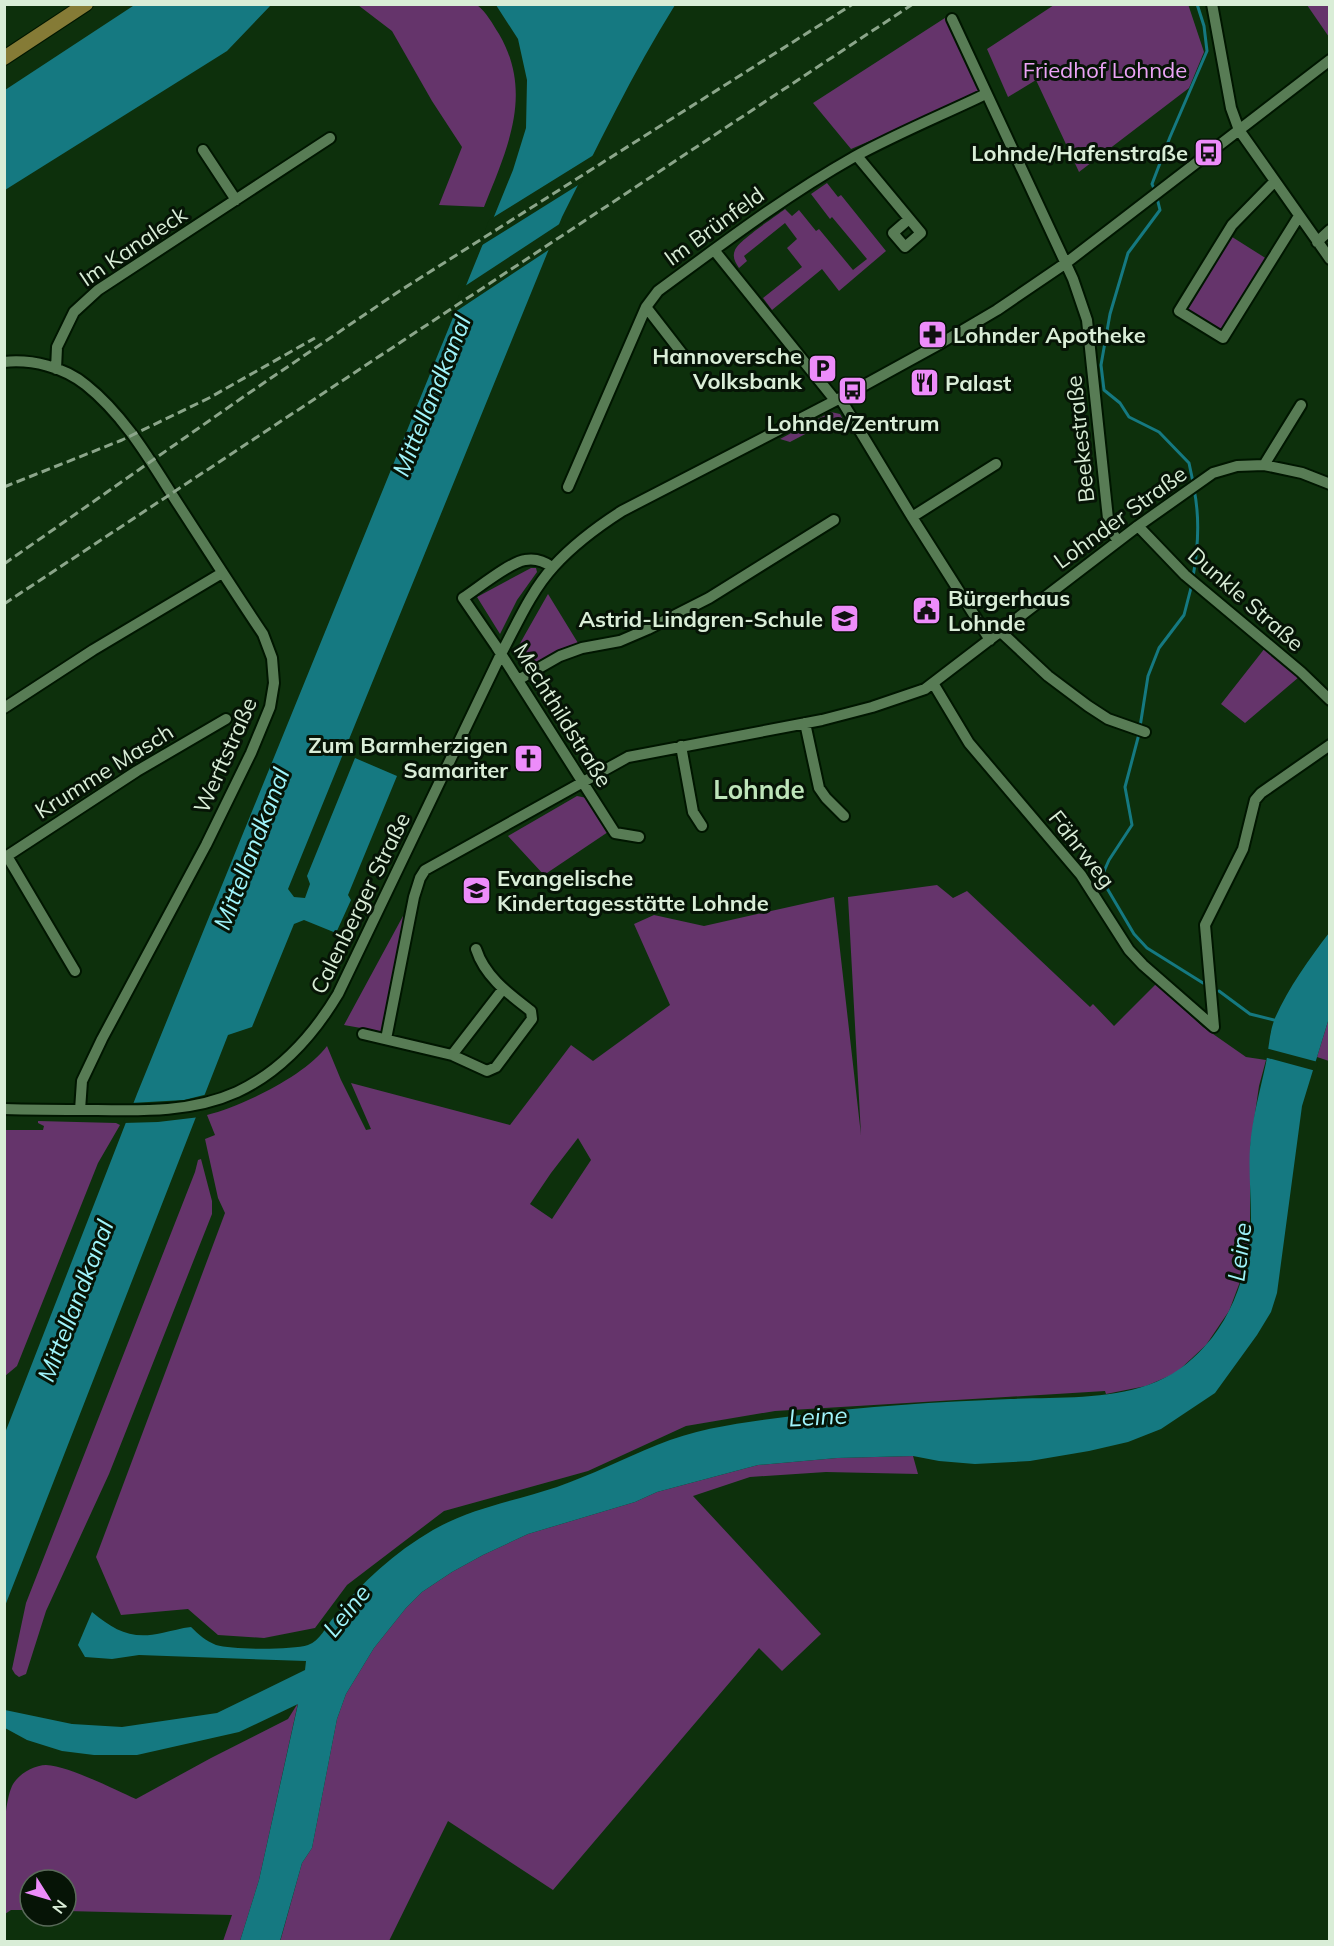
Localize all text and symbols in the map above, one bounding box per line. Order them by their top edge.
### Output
park label: Friedhof Lohnde [1023,56,1187,84]
bus stop icon: Lohnde/Hafenstraße [1193,137,1225,169]
place label: Lohnde/Hafenstraße [971,139,1188,167]
street label: Im Brünfeld [659,180,769,272]
street label: Im Kanaleck [74,200,193,292]
water label: Mittellandkanal [385,311,477,480]
pharmacy icon: Lohnder Apotheke [916,319,948,351]
place label: Lohnder Apotheke [953,321,1146,349]
place label: Hannoversche Volksbank [652,342,803,395]
parking icon: Hannoversche Volksbank [807,353,839,385]
restaurant icon: Palast [908,367,940,399]
place label: Palast [945,369,1011,397]
street label: Beekestraße [1059,374,1101,504]
bus stop icon: Lohnde/Zentrum [837,375,869,407]
place label: Lohnde/Zentrum [766,409,940,437]
street label: Lohnder Straße [1048,459,1192,575]
street label: Dunkle Straße [1182,541,1310,657]
place label: Bürgerhaus Lohnde [948,584,1070,637]
public building icon: Bürgerhaus Lohnde [911,595,943,627]
school or university icon: Astrid-Lindgren-Schule [828,603,860,635]
place label: Astrid-Lindgren-Schule [579,605,823,633]
street label: Mechthildstraße [508,638,618,792]
street label: Werftstraße [187,693,263,817]
street label: Krumme Masch [30,717,178,825]
place label: Zum Barmherzigen Samariter [308,731,508,784]
church icon: Zum Barmherzigen Samariter [513,742,545,774]
water label: Mittellandkanal [206,763,296,934]
district label: Lohnde [713,773,805,806]
street label: Fährweg [1043,804,1121,894]
street label: Calenberger Straße [304,808,416,998]
place label: Evangelische Kindertagesstätte Lohnde [497,864,769,917]
school or university icon: Evangelische Kindertagesstätte Lohnde [460,875,492,907]
water label: Mittellandkanal [30,1215,120,1386]
water label: Leine [1221,1221,1257,1283]
water label: Leine [788,1399,848,1433]
water label: Leine [316,1578,376,1643]
north arrow [18,1868,78,1928]
text: N [48,1896,72,1918]

